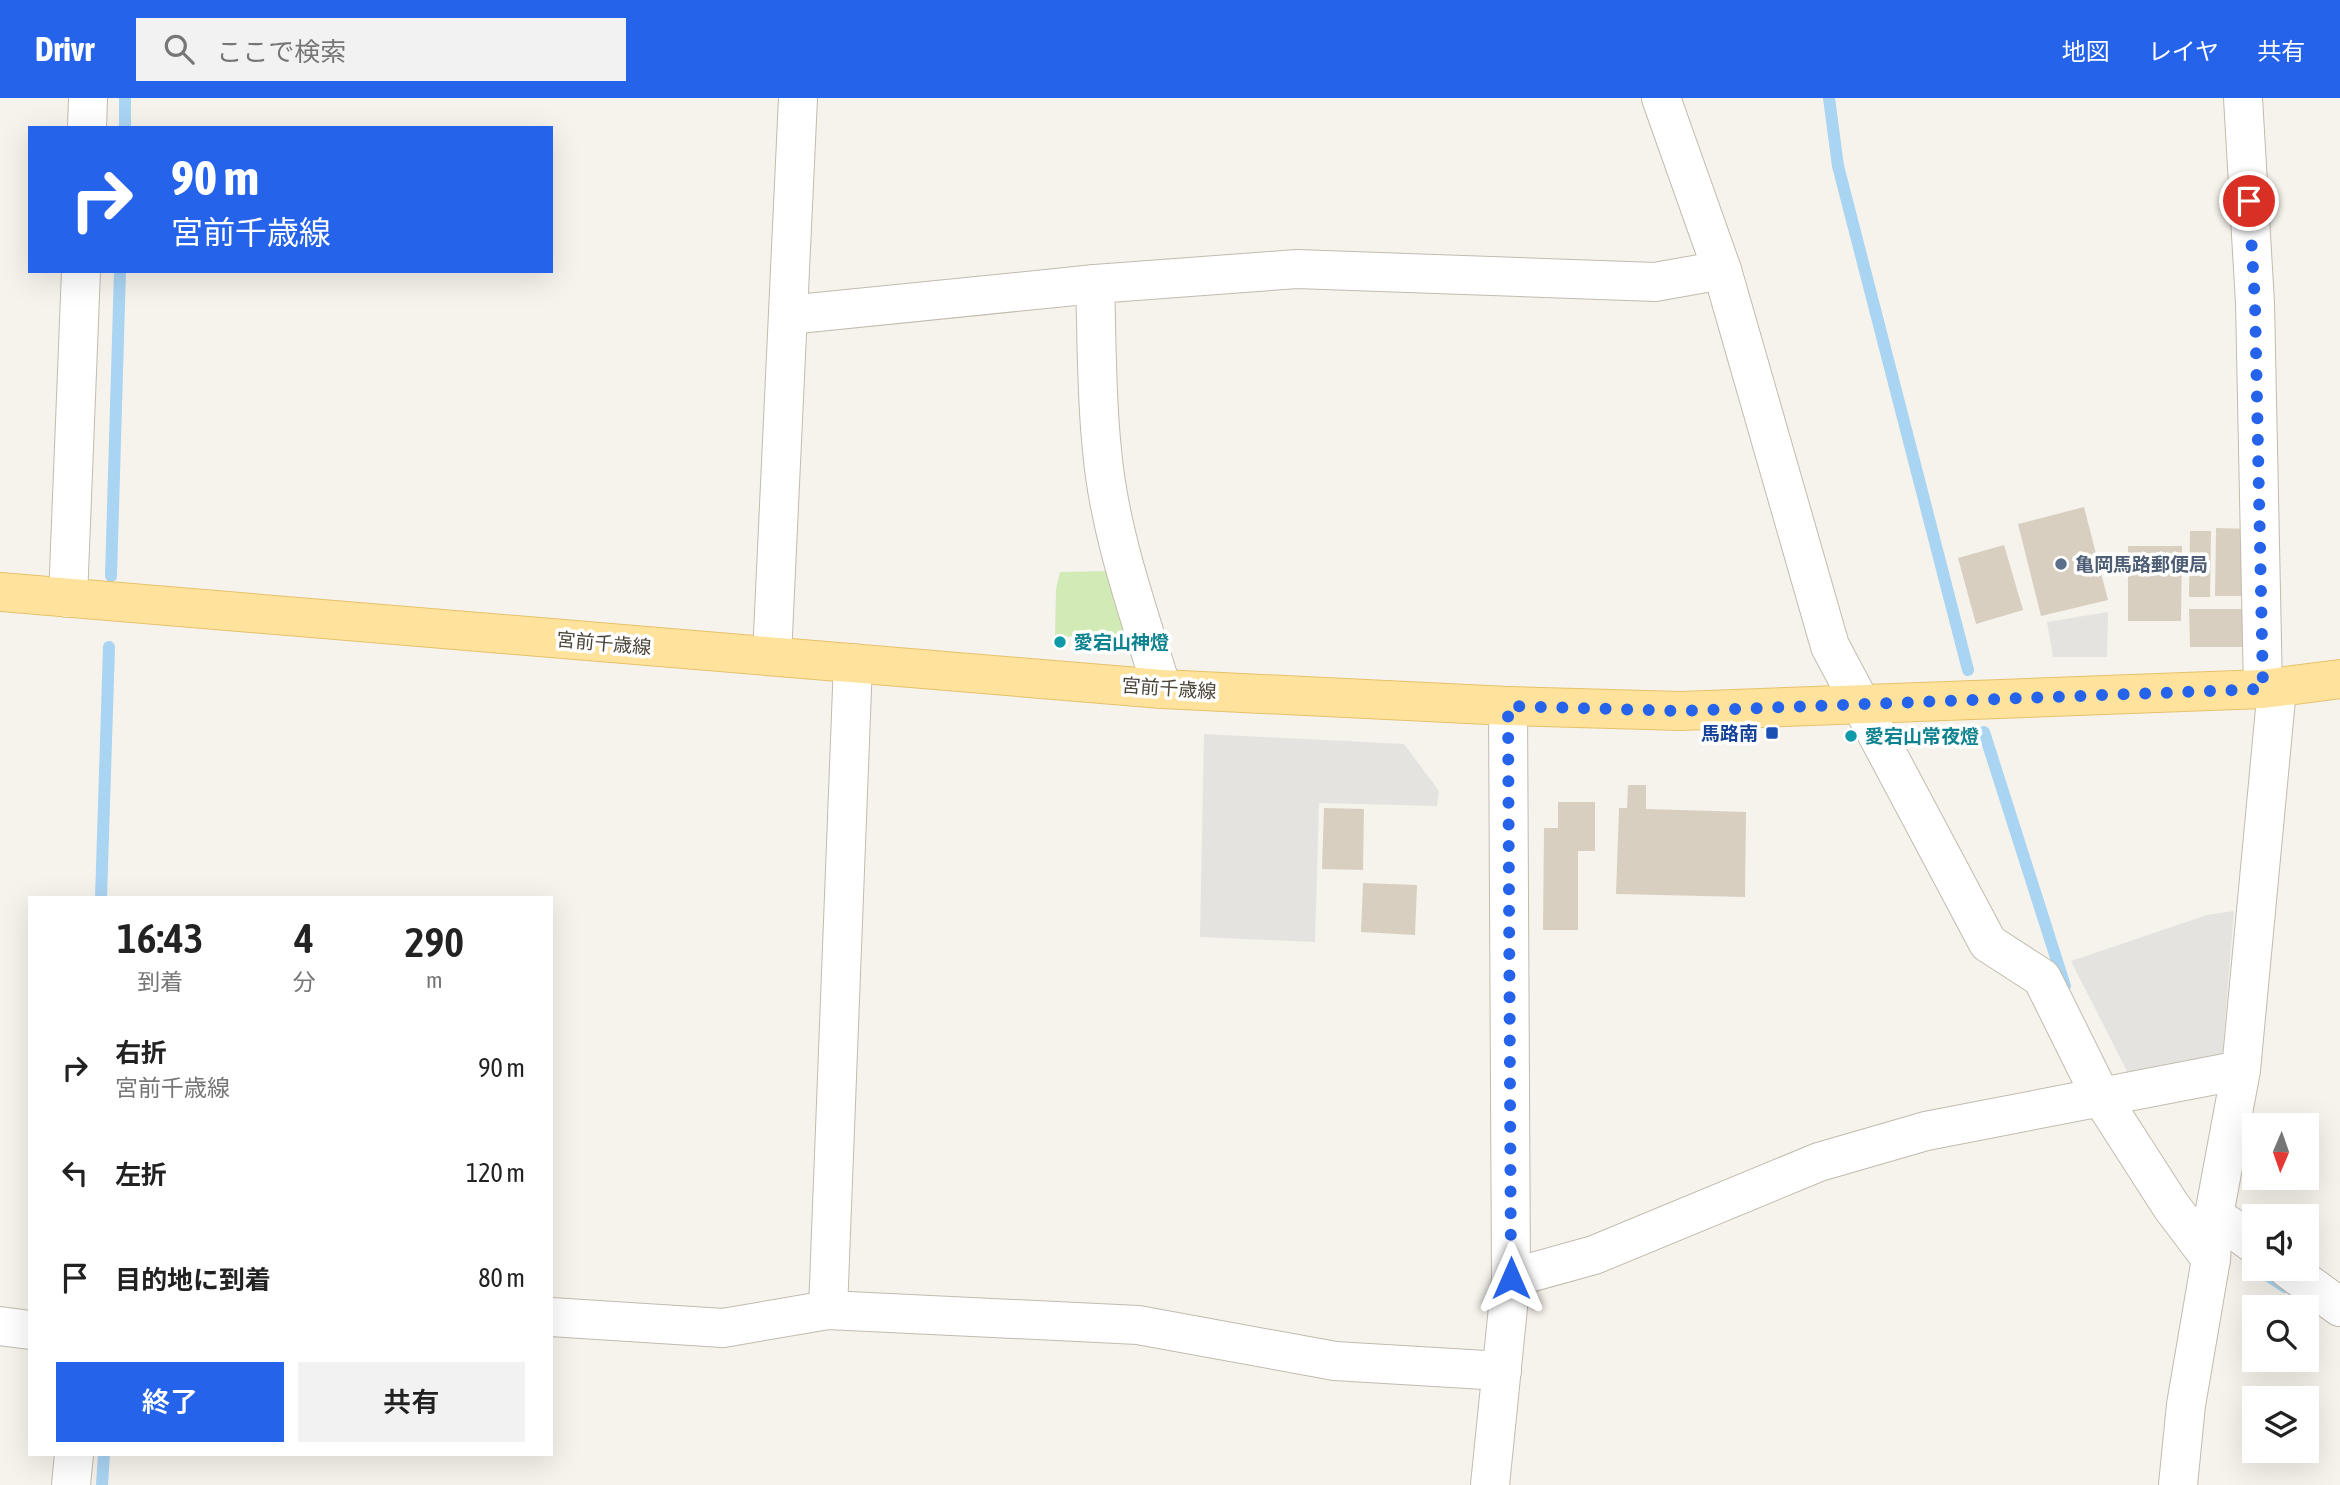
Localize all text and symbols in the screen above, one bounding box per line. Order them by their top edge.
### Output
search box [136,18,626,81]
text: Drivr [35,30,94,68]
icon: search [160,30,198,68]
text: ここで検索 [216,37,346,67]
text: 地図 [2062,38,2110,65]
text: レイヤ [2148,38,2219,65]
text: 共有 [2257,38,2305,65]
text: 90 m [171,149,259,205]
icon: right [56,154,147,245]
pin [2219,171,2279,231]
icon: arrive [2230,182,2268,220]
text: 宮前千歳線 [171,214,331,251]
place label: 亀岡馬路郵便局 [2075,553,2208,575]
marker: 亀岡馬路郵便局 [2053,556,2069,572]
street label: 宮前千歳線 [556,628,652,658]
place label: 愛宕山神燈 [1074,631,1169,653]
marker: 愛宕山神燈 [1052,634,1068,650]
street label: 宮前千歳線 [1121,674,1217,702]
place label: 馬路南 [1701,722,1758,744]
marker: 馬路南 [1764,725,1780,741]
place label: 愛宕山常夜燈 [1865,725,1979,747]
marker: 愛宕山常夜燈 [1843,728,1859,744]
text: 16:43 [117,914,204,962]
text: 4 [294,914,314,962]
text: 290 [405,918,464,966]
text: m [426,967,443,993]
text: 到着 [137,969,183,995]
text: 分 [293,969,316,995]
text: 右折 [115,1038,167,1068]
icon: right [56,1049,94,1087]
text: 90 m [478,1053,525,1083]
text: 宮前千歳線 [115,1075,230,1101]
north arrow [2242,1113,2319,1190]
map controls [2242,1113,2319,1463]
icon: left [56,1154,94,1192]
text: 120 m [466,1158,525,1188]
text: 左折 [115,1160,167,1190]
button: sound [2242,1204,2319,1281]
position arrow [1474,1241,1548,1315]
icon: arrive [56,1259,94,1297]
text: 80 m [478,1263,525,1293]
text: 目的地に到着 [115,1265,271,1295]
button: search [2242,1295,2319,1372]
button: 終了 [56,1362,284,1442]
button: 共有 [298,1362,525,1442]
button: layers [2242,1386,2319,1463]

